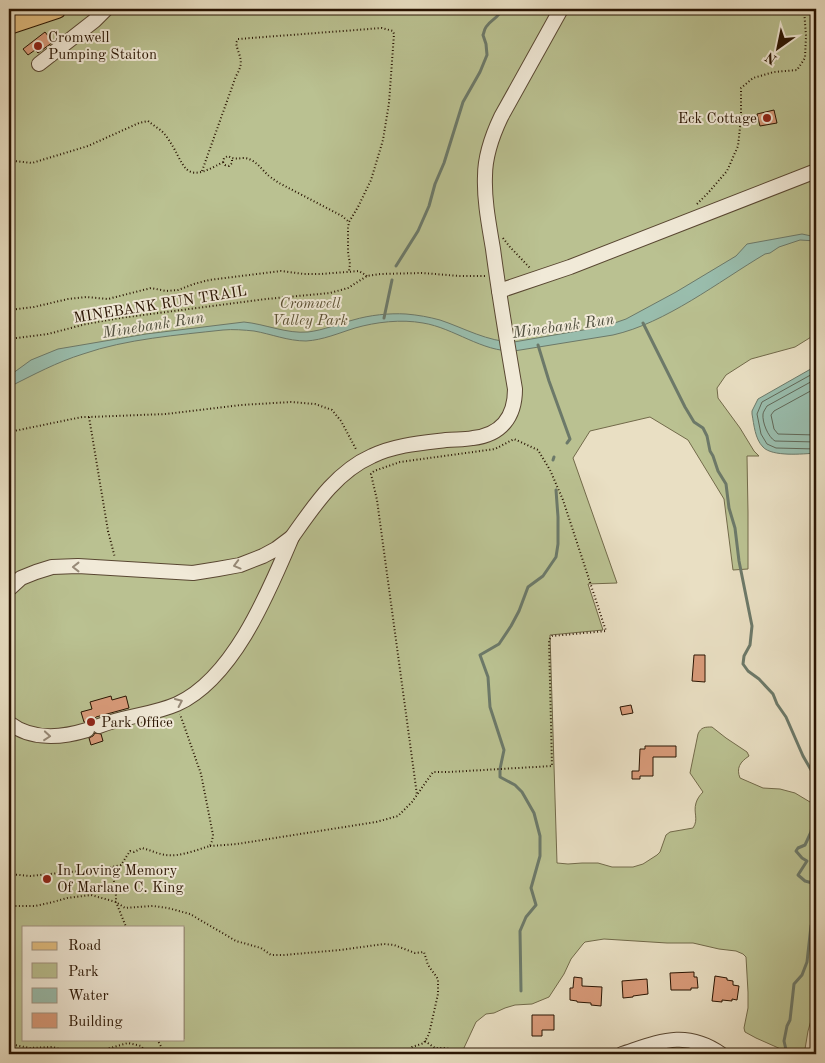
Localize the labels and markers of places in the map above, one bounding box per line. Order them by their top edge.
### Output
place label: Cromwell Pumping Staiton [48,31,157,63]
marker: Cromwell Pumping Staiton [32,40,44,52]
place label: Eck Cottage [678,112,757,127]
marker: Eck Cottage [761,112,773,124]
marker: Park Office [85,716,97,728]
place label: Park Office [101,716,173,731]
place label: In Loving Memory Of Marlane C. King [57,864,183,896]
marker: In Loving Memory Of Marlane C. King [41,873,53,885]

